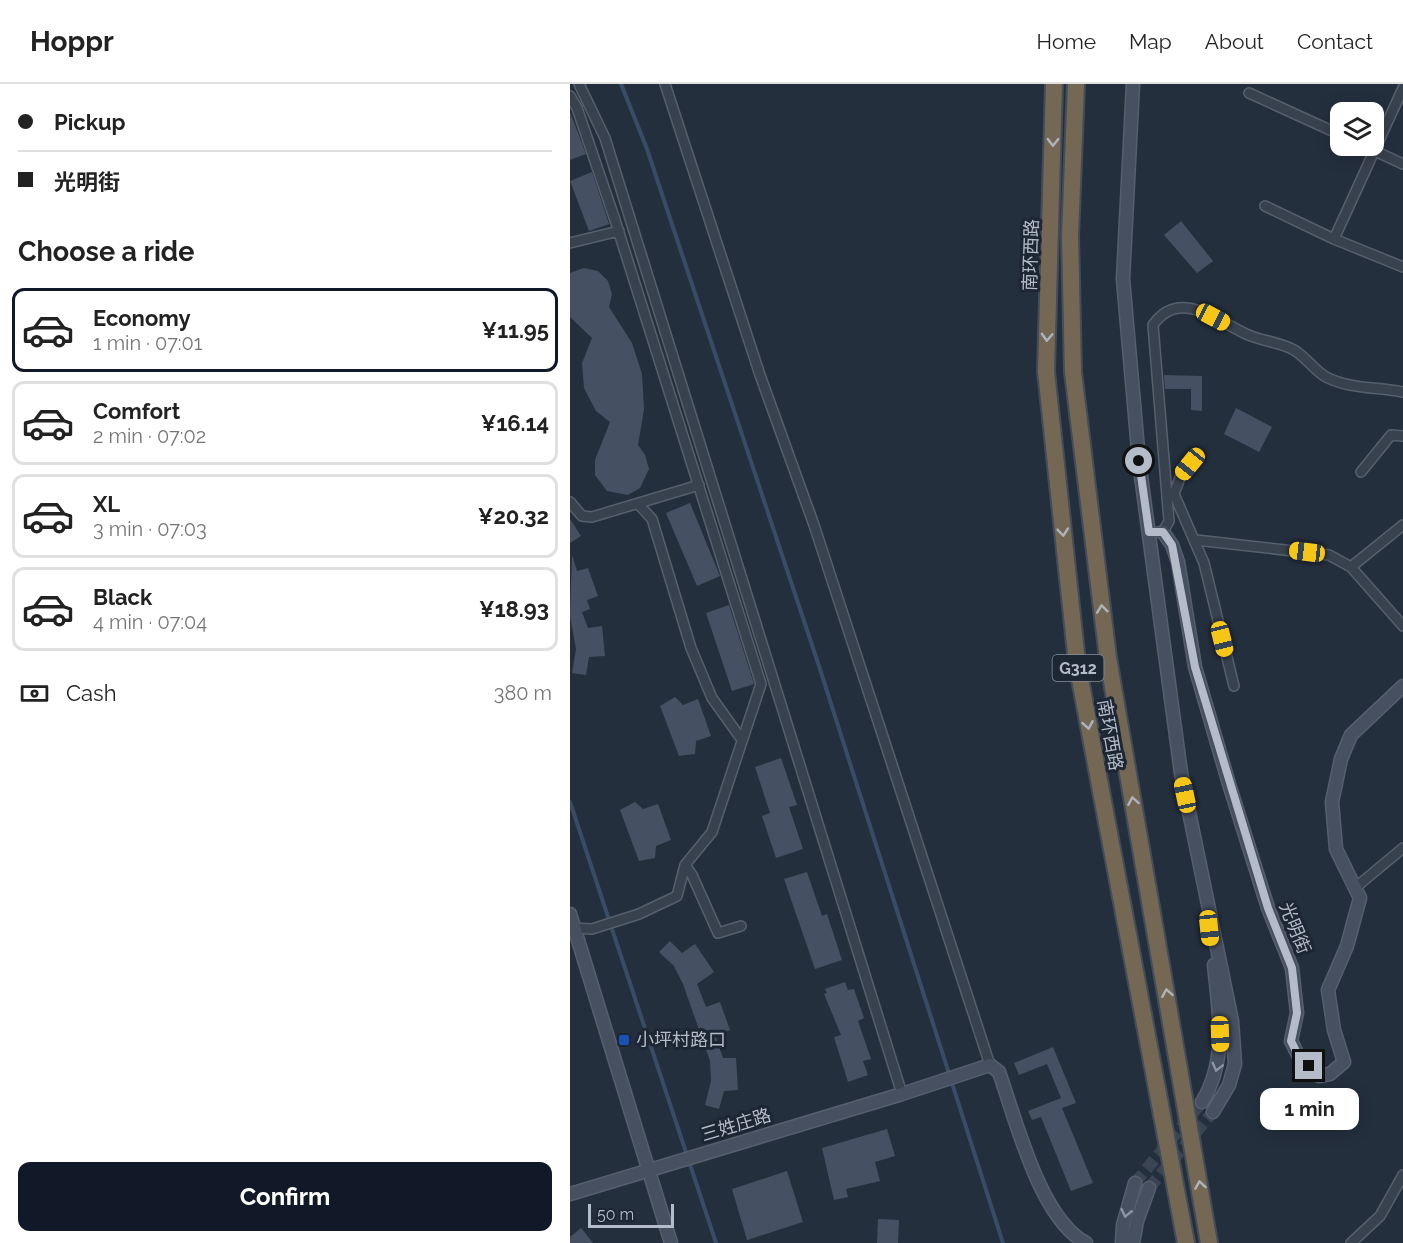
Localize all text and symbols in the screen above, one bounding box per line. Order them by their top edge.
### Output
text: Hoppr [30,25,114,58]
text: Home [1037,29,1096,54]
text: Map [1129,29,1172,54]
text: About [1205,29,1264,54]
text: Contact [1297,29,1373,54]
map controls [1330,102,1384,156]
button: layers [1330,102,1384,156]
text: Pickup [54,109,126,135]
one-way arrow [1046,138,1059,147]
text: 光明街 [54,169,120,195]
street label: 南环西路 [1019,219,1042,291]
text: Choose a ride [18,236,194,267]
car [1193,301,1233,333]
icon: car [21,303,75,357]
text: Economy [93,305,191,331]
text: ¥11.95 [482,317,549,343]
text: 1 min · 07:01 [93,331,202,355]
one-way arrow [1041,333,1054,342]
icon: car [21,396,75,450]
text: Comfort [93,398,180,424]
text: ¥16.14 [481,410,549,436]
text: 2 min · 07:02 [93,424,206,448]
car [1172,444,1208,484]
route start [1125,447,1152,474]
icon: car [21,489,75,543]
text: XL [93,491,120,517]
text: ¥20.32 [478,503,549,529]
text: 3 min · 07:03 [93,517,207,541]
one-way arrow [1056,527,1069,536]
car [1288,541,1326,563]
icon: car [21,582,75,636]
text: Black [93,584,152,610]
text: ¥18.93 [479,596,549,622]
one-way arrow [1096,604,1109,613]
text: 4 min · 07:04 [93,610,207,634]
car [1209,619,1235,659]
road number: G312 [1052,655,1104,681]
icon: cash [18,677,51,710]
text: Cash [66,680,117,706]
text: 380 m [494,681,552,705]
street label: 南环西路 [1094,698,1127,772]
one-way arrow [1081,720,1094,730]
car [1172,776,1198,814]
one-way arrow [1127,796,1139,806]
street label: 光明街 [1276,899,1315,957]
car [1198,909,1220,947]
one-way arrow [1161,988,1173,998]
car [1210,1016,1230,1052]
place label: 小坪村路口 [636,1029,726,1050]
marker: 小坪村路口 [617,1033,631,1047]
route end [1295,1052,1322,1079]
one-way arrow [1212,1061,1224,1072]
callout: 1 min [1260,1087,1359,1129]
text: 1 min [1284,1097,1335,1121]
street label: 三姓庄路 [698,1104,773,1145]
button: Confirm [18,1162,552,1231]
one-way arrow [1194,1181,1207,1191]
scale bar [588,1201,674,1228]
text: 50 m [597,1205,634,1224]
one-way arrow [1120,1207,1133,1217]

